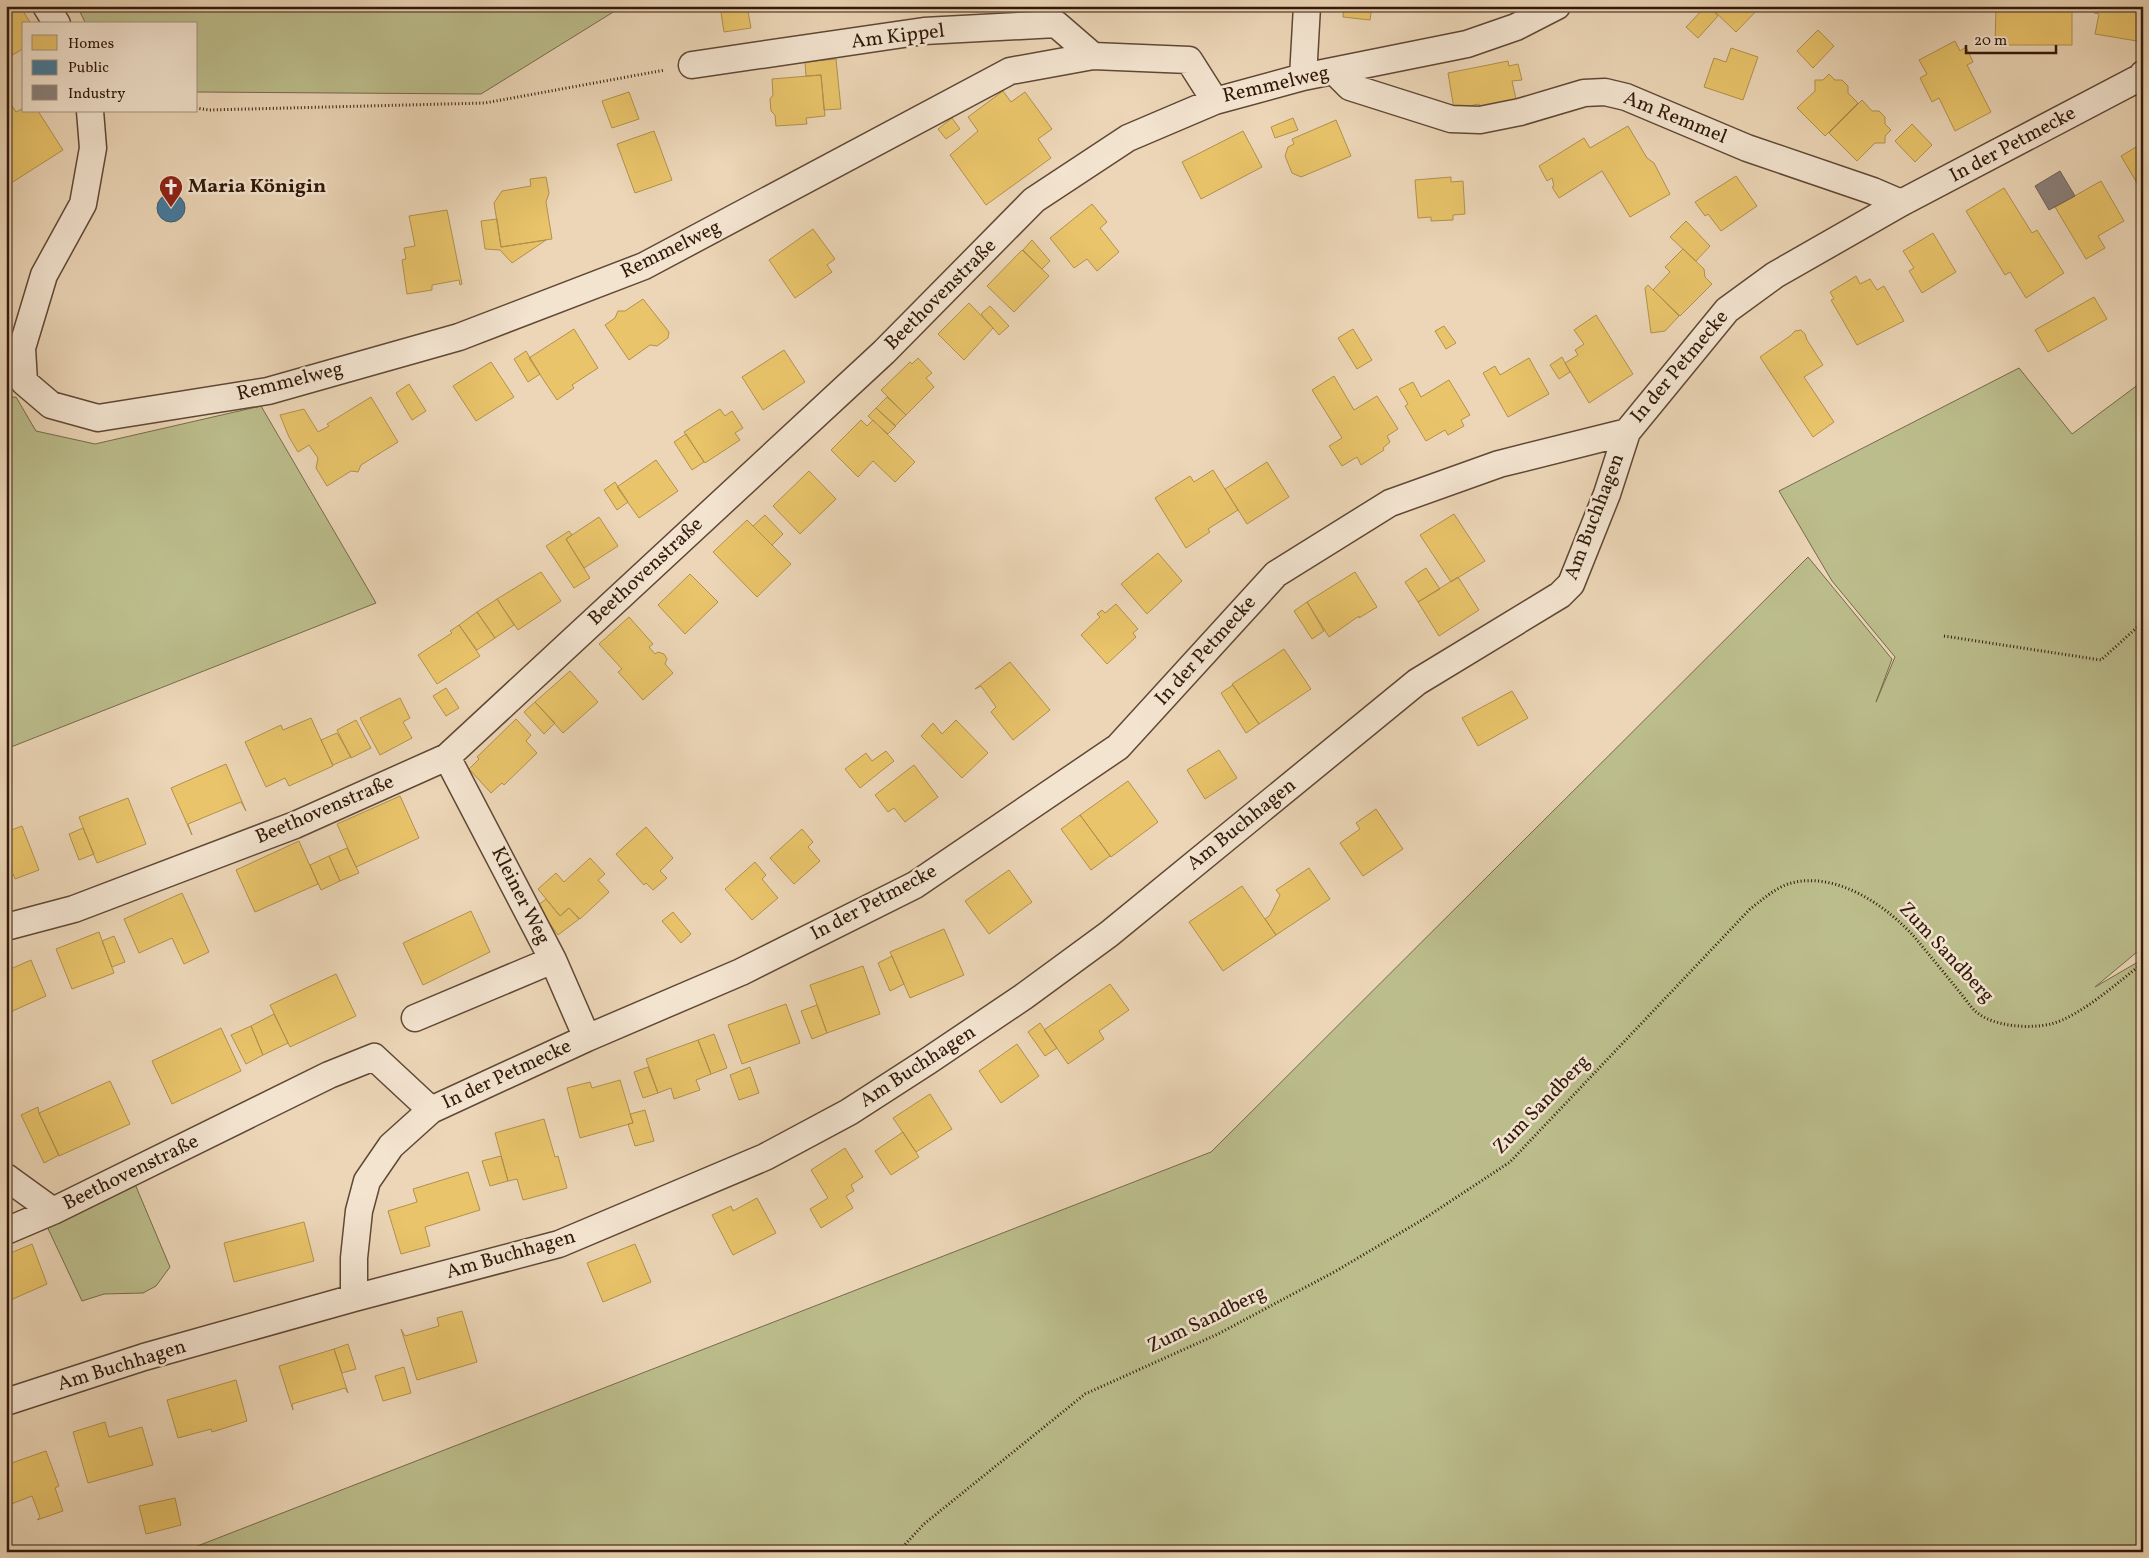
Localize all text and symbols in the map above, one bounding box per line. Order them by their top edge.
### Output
street label: Am Kippel [850,17,946,57]
legend [22,22,198,112]
scale bar [1966,22,2056,54]
text: 20 m [1974,31,2007,52]
text: Homes [68,34,114,55]
text: Public [68,58,109,79]
street label: Remmelweg [1220,59,1332,111]
text: Industry [68,84,125,105]
street label: Am Remmel [1619,85,1731,151]
street label: In der Petmecke [1945,100,2081,190]
place label: Maria Königin [188,173,326,201]
church icon: Maria Königin [158,174,184,208]
street label: Remmelweg [616,214,726,286]
street label: Beethovenstraße [879,233,1003,357]
street label: In der Petmecke [1624,305,1736,429]
street label: Remmelweg [234,355,346,409]
street label: Am Buchhagen [1558,450,1632,584]
street label: Beethovenstraße [582,511,710,633]
street label: In der Petmecke [1149,590,1263,712]
street label: Beethovenstraße [251,768,399,852]
street label: Am Buchhagen [1181,772,1303,878]
street label: Kleiner Weg [483,842,557,950]
street label: In der Petmecke [806,858,942,948]
street label: Zum Sandberg [1892,896,2000,1010]
street label: Am Buchhagen [854,1019,982,1115]
street label: In der Petmecke [438,1033,576,1117]
street label: Zum Sandberg [1487,1049,1597,1161]
street label: Beethovenstraße [58,1128,204,1218]
street label: Am Buchhagen [443,1223,579,1287]
street label: Zum Sandberg [1143,1279,1271,1361]
street label: Am Buchhagen [54,1333,190,1399]

